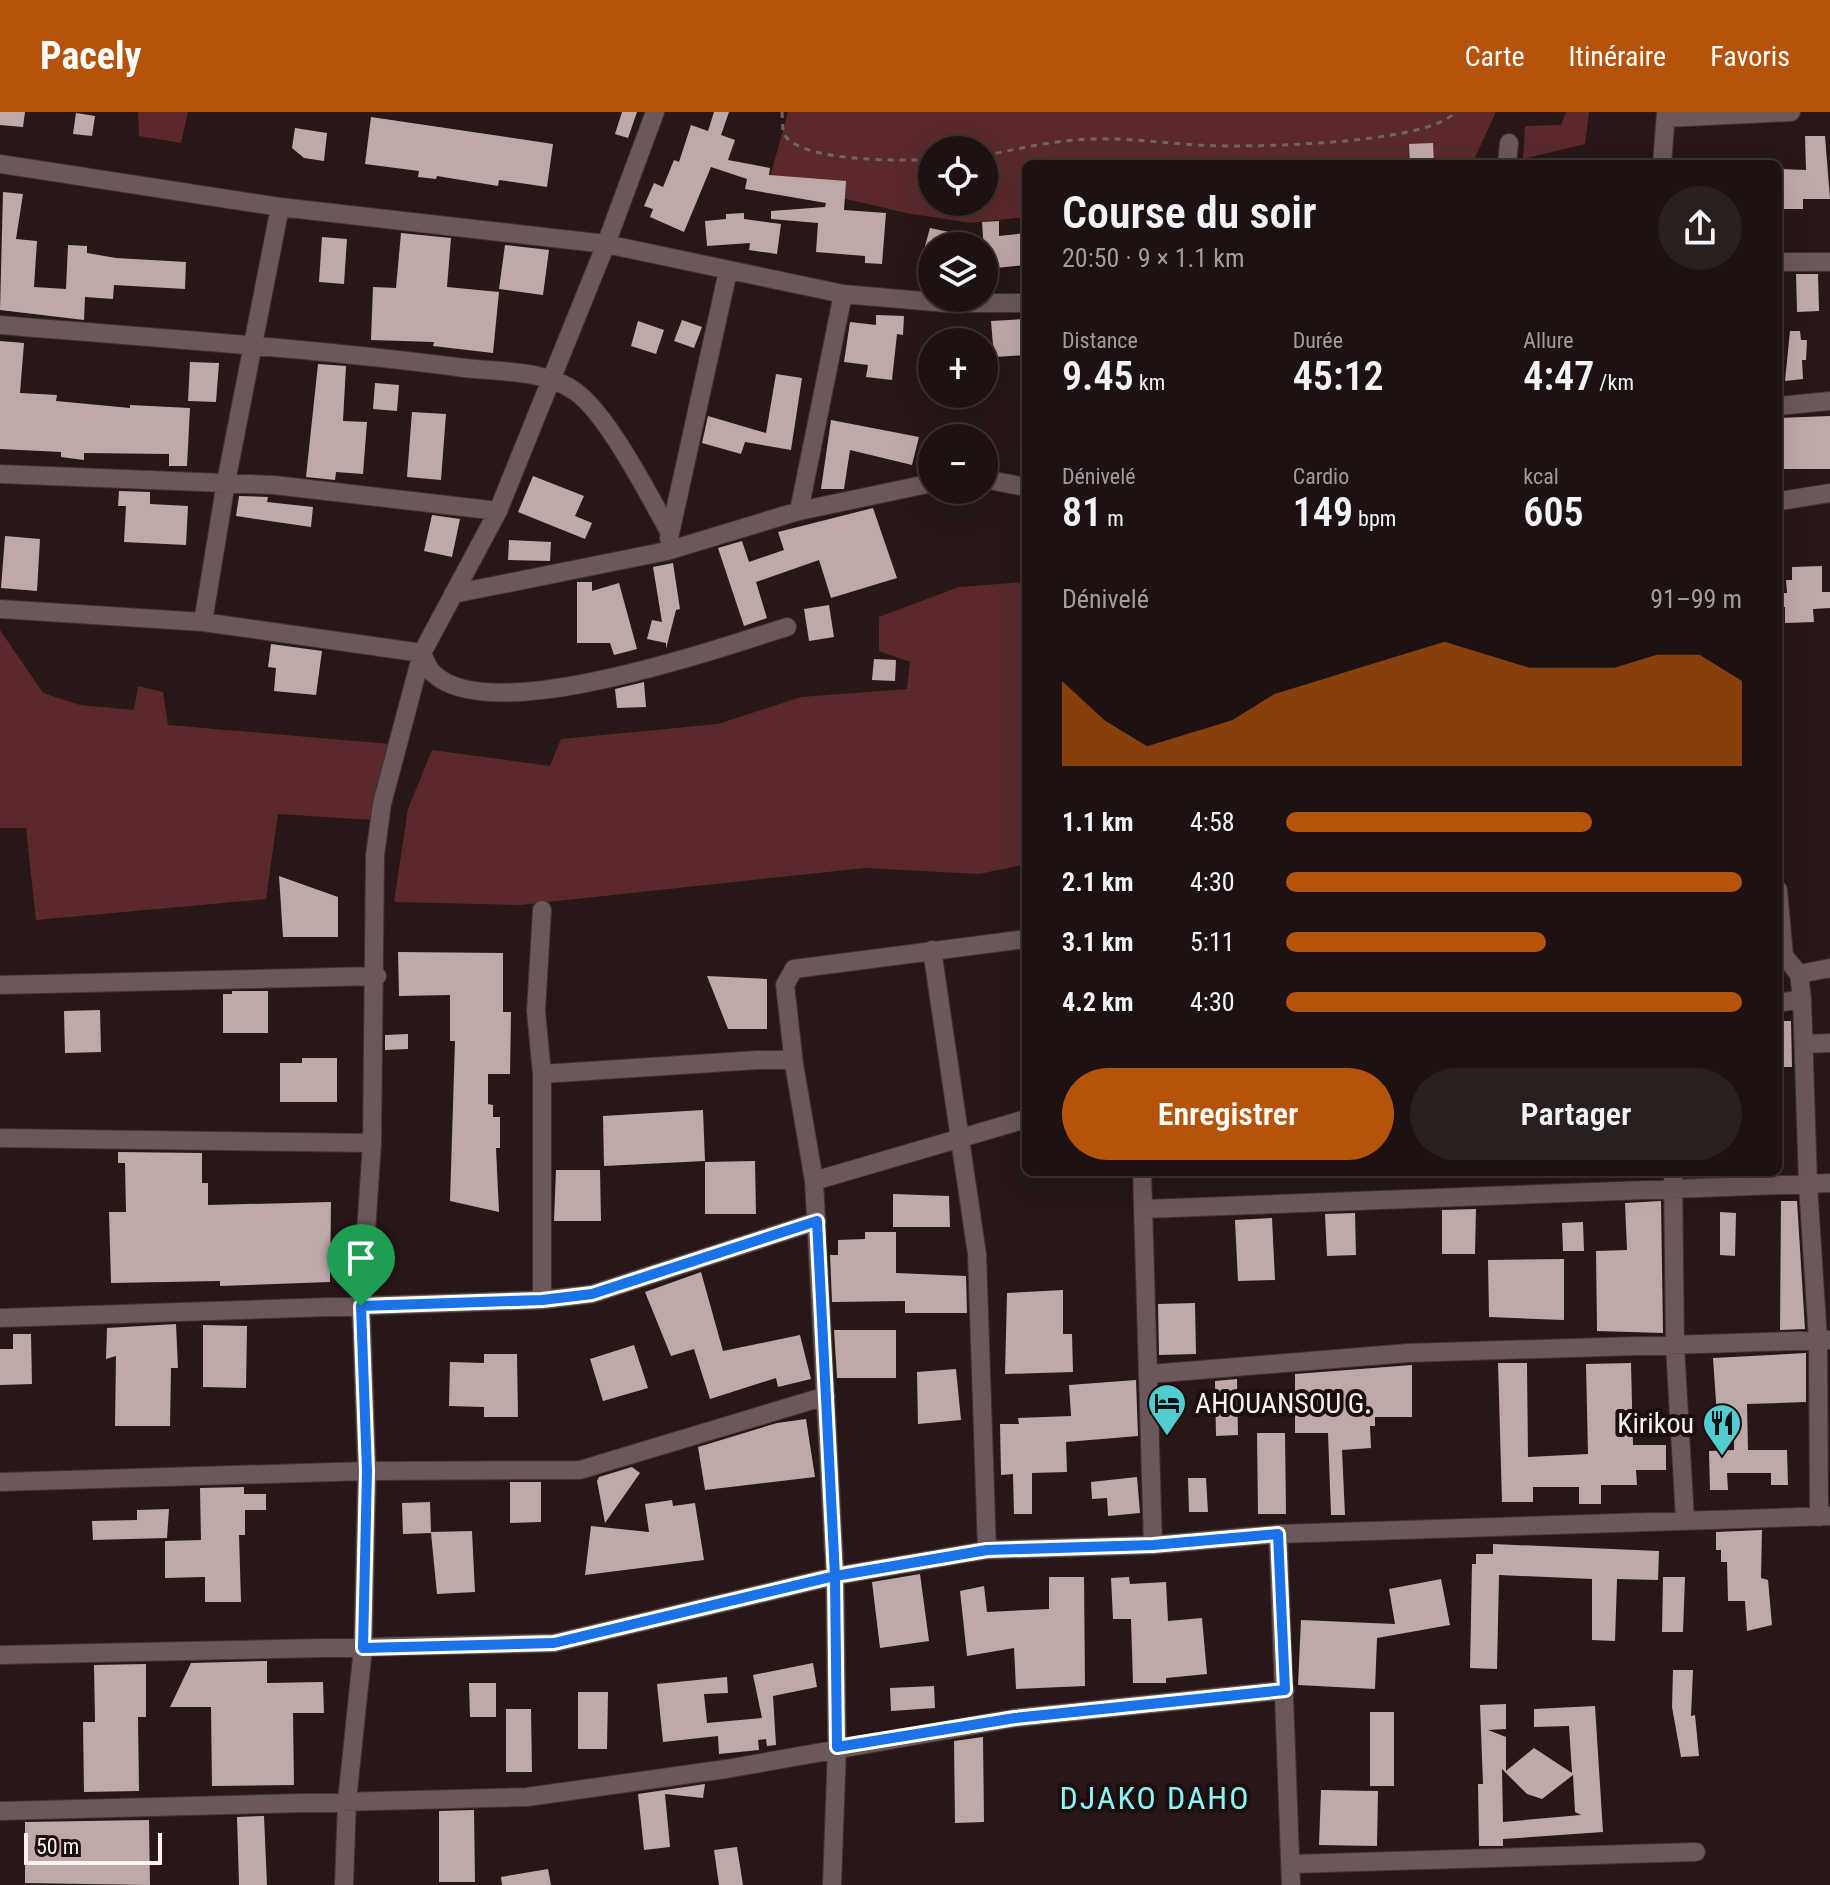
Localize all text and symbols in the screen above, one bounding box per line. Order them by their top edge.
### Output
text: Pacely [40,34,141,78]
text: Carte [1465,40,1525,73]
text: Itinéraire [1569,40,1666,73]
text: Favoris [1710,40,1790,73]
map controls [918,136,998,504]
button: locate [918,136,998,216]
button: share [1658,186,1742,270]
text: Course du soir [1062,187,1317,239]
button: layers [918,232,998,312]
text: 20:50 · 9 × 1.1 km [1062,243,1244,273]
button: + [918,328,998,408]
text: Distance [1062,328,1138,353]
text: Durée [1293,328,1343,353]
text: Allure [1523,328,1574,353]
text: 9.45 [1062,353,1134,400]
text: 45:12 [1293,353,1384,400]
text: 4:47 [1523,353,1594,400]
text: km [1134,370,1165,395]
text: /km [1594,370,1634,395]
button: − [918,424,998,504]
text: Dénivelé [1062,464,1136,489]
text: Cardio [1293,464,1349,489]
text: kcal [1523,464,1559,489]
text: 81 [1062,489,1102,536]
text: 149 [1293,489,1353,536]
text: 605 [1523,489,1584,536]
text: m [1102,506,1124,531]
text: bpm [1353,506,1396,531]
text: Dénivelé [1062,584,1149,614]
text: 91–99 m [1650,584,1742,614]
text: 1.1 km [1062,807,1134,837]
text: 4:58 [1190,807,1235,837]
text: 2.1 km [1062,867,1134,897]
text: 4:30 [1190,867,1235,897]
text: 3.1 km [1062,927,1134,957]
text: 5:11 [1190,927,1235,957]
text: 4.2 km [1062,987,1134,1017]
text: 4:30 [1190,987,1235,1017]
button: Enregistrer [1062,1068,1394,1160]
button: Partager [1410,1068,1742,1160]
pin [327,1224,395,1306]
icon: arrive [339,1236,383,1280]
hotel icon: AHOUANSOU G. [1146,1382,1188,1437]
place label: AHOUANSOU G. [1195,1387,1372,1420]
restaurant icon: Kirikou [1701,1402,1743,1457]
place label: Kirikou [1617,1407,1694,1440]
district label: DJAKO DAHO [1060,1779,1250,1817]
scale bar [24,1829,162,1865]
text: 50 m [36,1834,79,1859]

